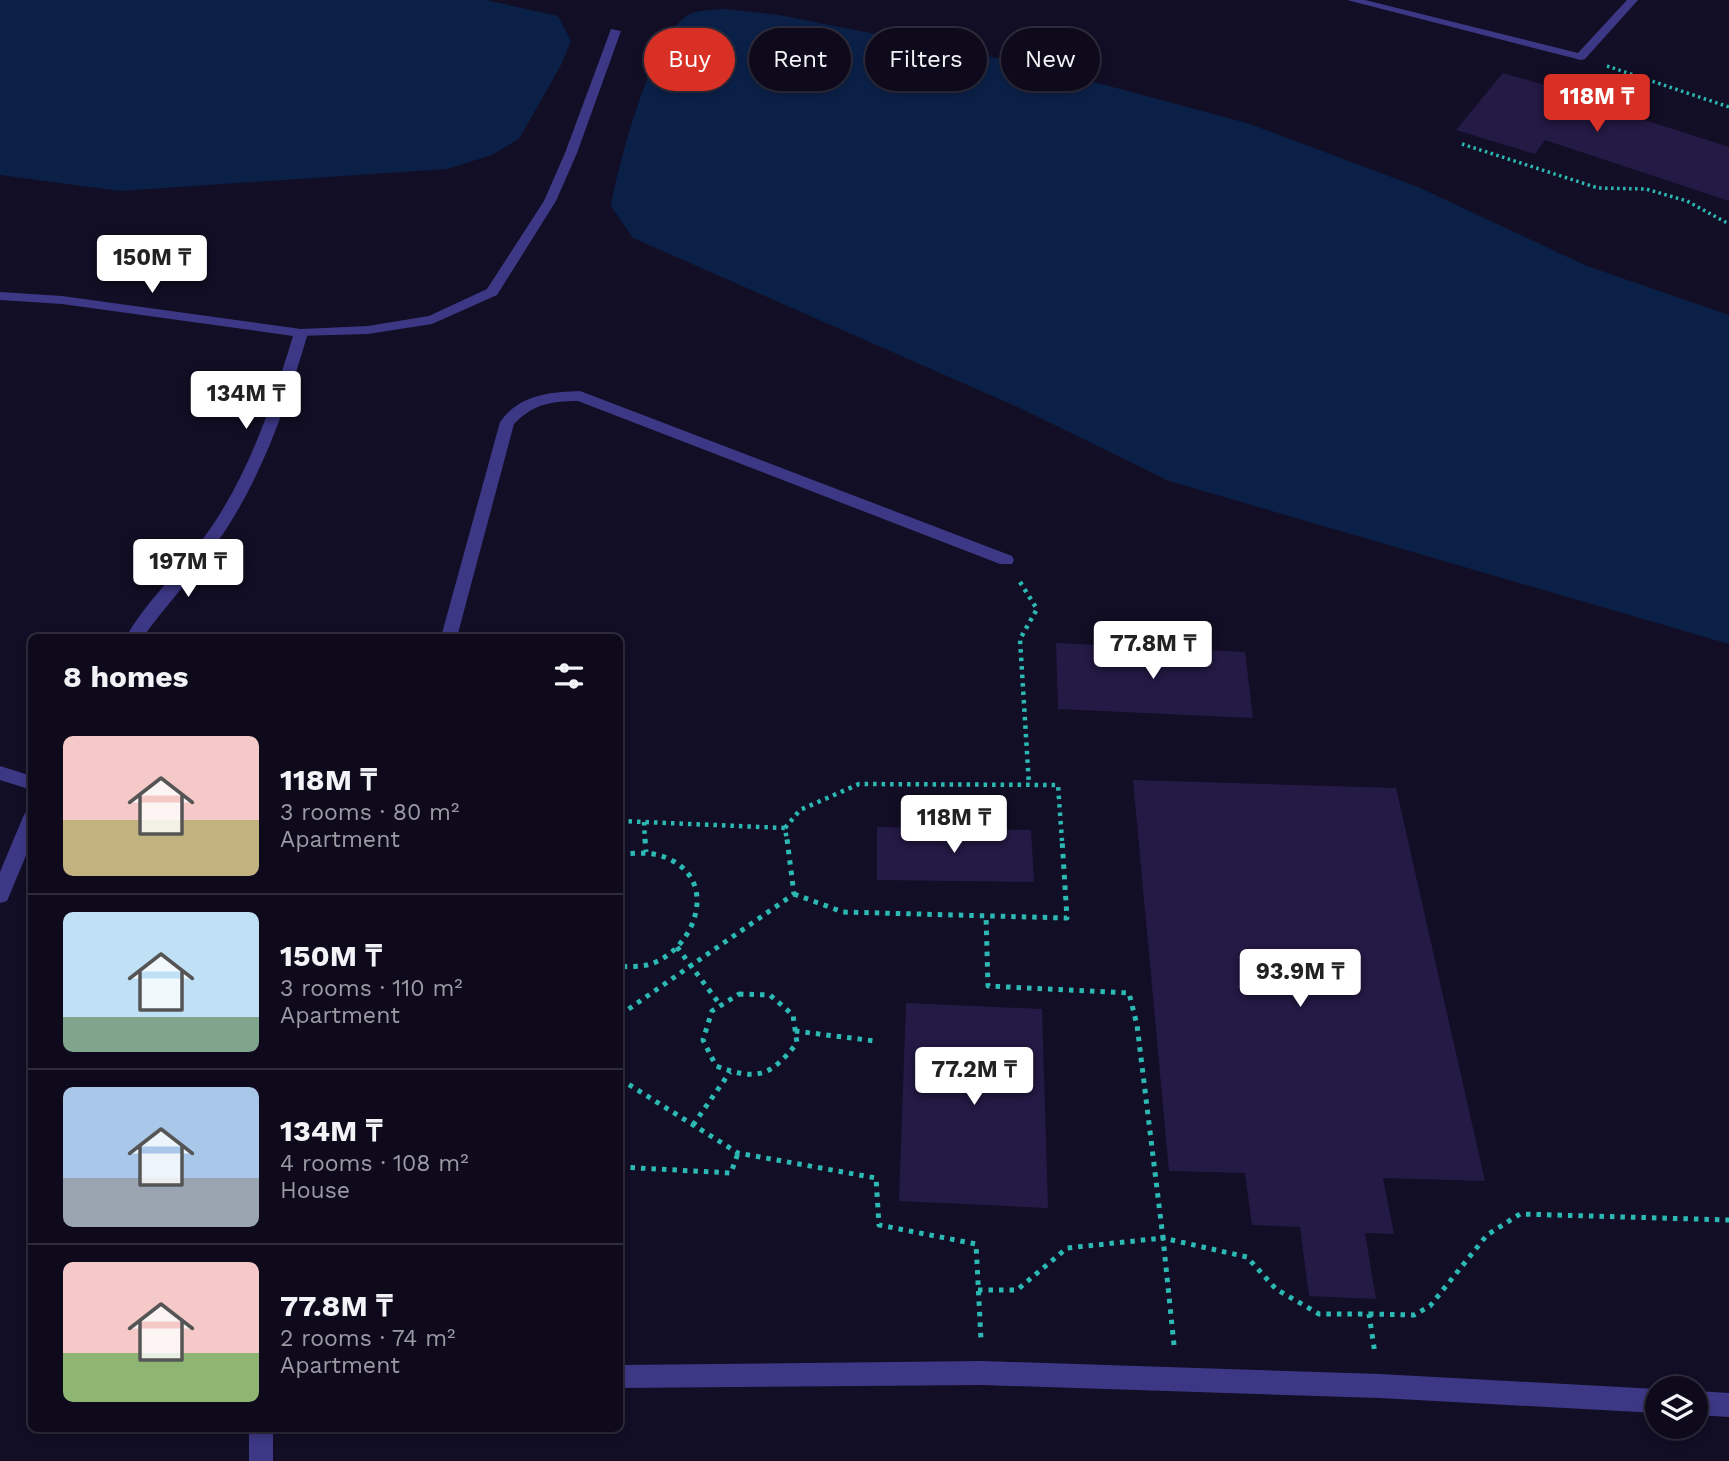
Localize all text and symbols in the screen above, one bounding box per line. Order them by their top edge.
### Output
chip: Buy [644,28,735,91]
chip: Rent [749,28,851,91]
chip: Filters [865,28,987,91]
chip: New [1001,28,1100,91]
pin: 118M ₸ [1540,74,1654,134]
text: 118M ₸ [1560,83,1634,110]
pin: 150M ₸ [95,236,209,295]
text: 150M ₸ [113,244,191,271]
pin: 134M ₸ [189,372,303,431]
text: 134M ₸ [207,380,285,407]
pin: 197M ₸ [131,540,245,599]
text: 197M ₸ [149,548,227,575]
pin: 77.8M ₸ [1088,622,1218,681]
text: 77.8M ₸ [1110,630,1196,657]
icon: filters [550,657,588,695]
text: 8 homes [63,659,189,694]
text: 118M ₸ [280,762,377,797]
icon: home [119,764,203,848]
pin: 118M ₸ [897,796,1011,855]
text: 3 rooms · 80 m² [280,799,459,826]
text: 118M ₸ [917,804,991,831]
text: Apartment [280,826,400,853]
text: 150M ₸ [280,938,382,973]
icon: home [119,940,203,1024]
pin: 93.9M ₸ [1235,950,1365,1009]
text: 93.9M ₸ [1256,958,1344,985]
text: 3 rooms · 110 m² [280,975,463,1002]
text: Apartment [280,1002,400,1029]
pin: 77.2M ₸ [909,1048,1039,1107]
text: 77.2M ₸ [931,1056,1017,1083]
text: 134M ₸ [280,1113,382,1148]
icon: home [119,1115,203,1199]
text: 4 rooms · 108 m² [280,1150,469,1177]
text: House [280,1177,350,1204]
text: 77.8M ₸ [280,1288,393,1323]
icon: home [119,1290,203,1374]
text: 2 rooms · 74 m² [280,1325,455,1352]
text: Apartment [280,1352,400,1379]
map controls [1645,1376,1708,1439]
button: layers [1645,1376,1708,1439]

